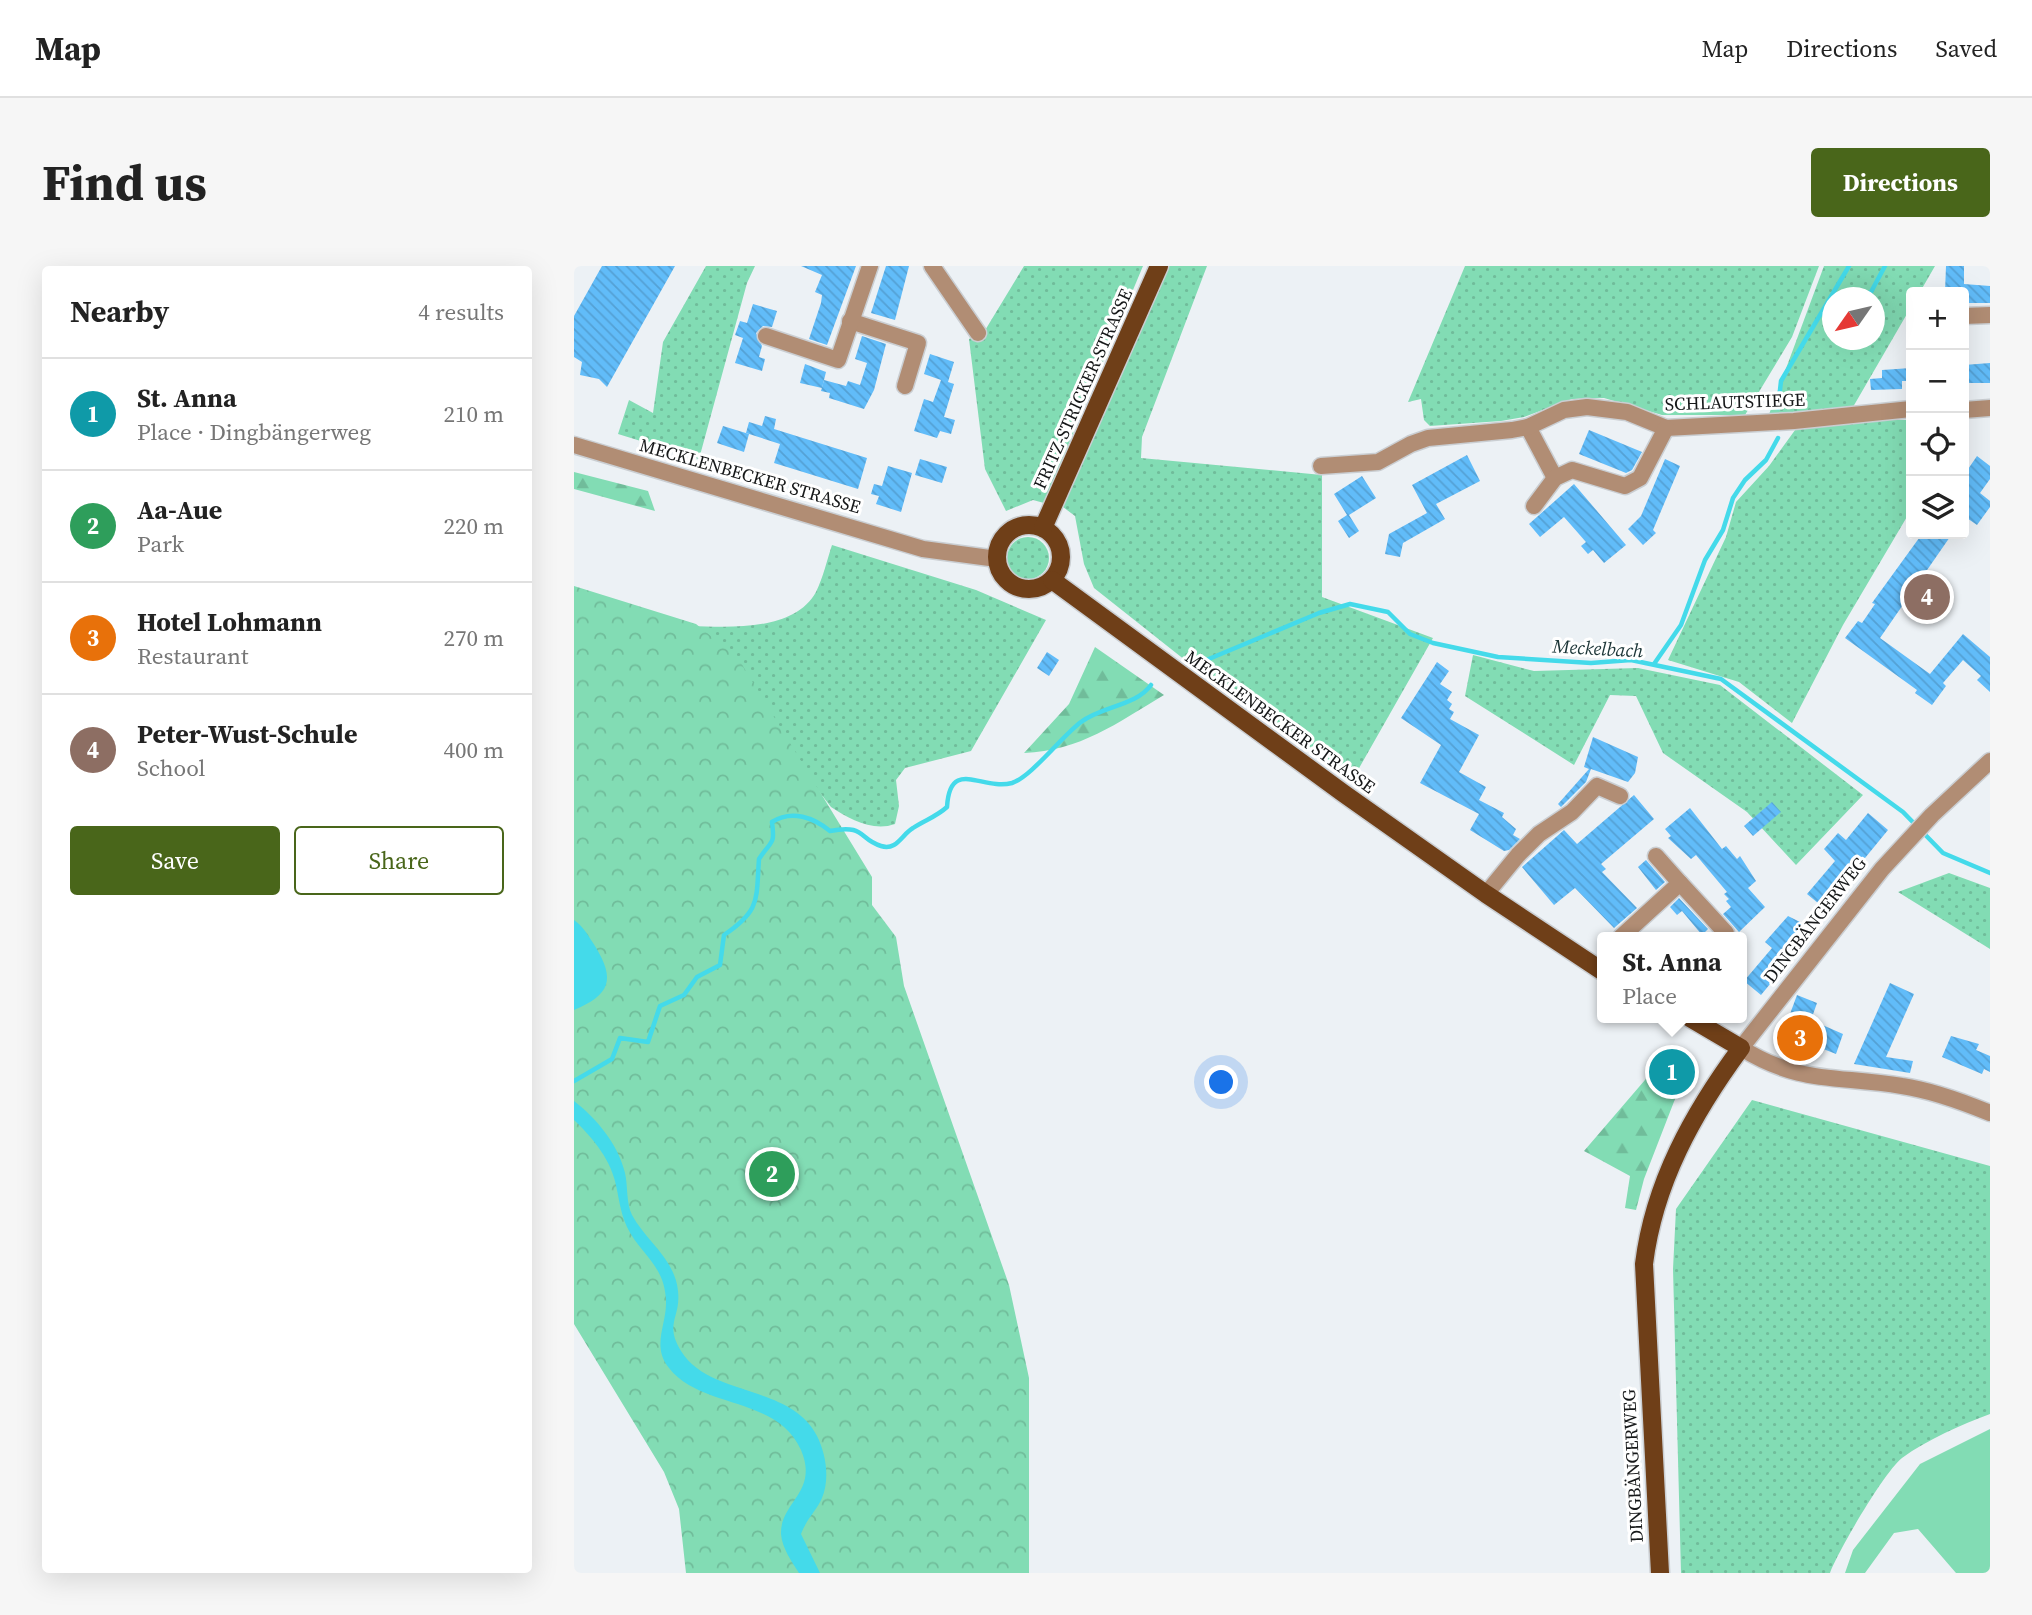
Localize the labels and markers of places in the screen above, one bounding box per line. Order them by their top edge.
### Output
pin: 4 [1904,571,1950,623]
pin: 3 [1777,1012,1823,1064]
pin: 1 [1649,1046,1695,1098]
pin: 2 [749,1148,795,1200]

